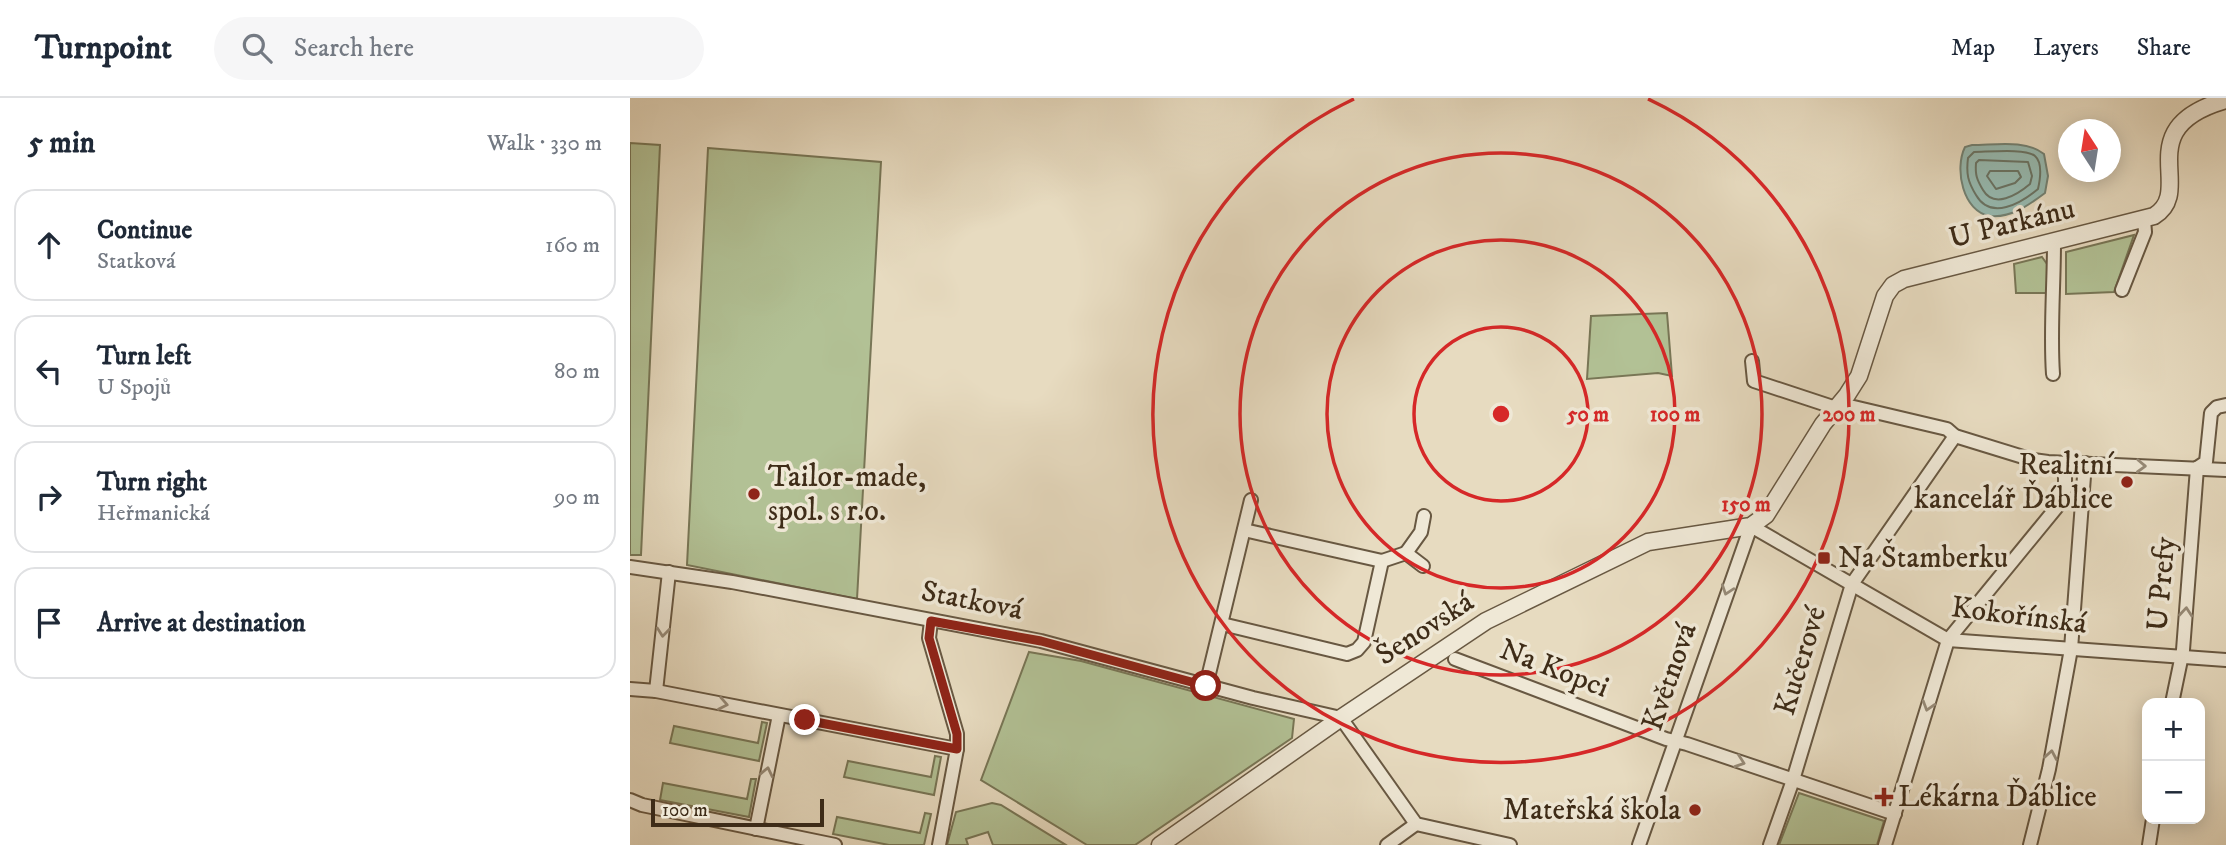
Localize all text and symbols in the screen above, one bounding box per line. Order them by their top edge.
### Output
search box [214,17,704,80]
text: Turnpoint [35,28,172,69]
icon: search [238,29,276,67]
text: Search here [294,32,414,65]
text: Map [1951,33,1995,63]
text: Layers [2033,33,2099,63]
text: Share [2137,33,2191,63]
north arrow [2058,119,2121,182]
text: 5 min [28,125,95,162]
text: Walk · 330 m [487,129,602,158]
street label: U Parkánu [1945,191,2079,257]
text: Continue [97,214,192,247]
icon: ahead [30,226,68,264]
text: 160 m [545,231,600,260]
text: Statková [97,247,176,276]
text: Turn left [97,340,191,373]
icon: left [30,352,68,390]
text: 80 m [554,357,600,386]
text: U Spojů [97,373,171,402]
centre of rings [1489,402,1513,426]
text: 50 m [1566,402,1609,428]
text: 100 m [1650,402,1700,428]
text: 200 m [1822,402,1876,428]
place label: Realitní kancelář Ďáblice [1914,447,2114,518]
one-way arrow [2136,458,2147,473]
place label: Tailor-made, spol. s r.o. [768,459,926,530]
text: Turn right [97,466,207,499]
marker: Realitní kancelář Ďáblice [2119,474,2135,490]
icon: right [30,478,68,516]
text: 90 m [554,483,600,512]
marker: Tailor-made, spol. s r.o. [746,486,762,502]
text: 150 m [1721,492,1771,518]
text: Heřmanická [97,499,210,528]
street label: U Prefy [2139,535,2185,633]
place label: Na Štamberku [1838,538,2008,577]
marker: Na Štamberku [1816,550,1832,566]
street label: Statková [918,573,1026,629]
street label: Šenovská [1368,582,1481,674]
one-way arrow [1721,584,1735,596]
street label: Kokořínská [1949,589,2089,643]
street label: Kučerové [1767,602,1835,720]
icon: arrive [30,604,68,642]
one-way arrow [2178,606,2193,617]
text: Arrive at destination [97,607,306,640]
street label: Květnová [1634,618,1706,736]
one-way arrow [655,626,670,637]
street label: Na Kopci [1494,631,1614,707]
route start [1190,670,1221,701]
one-way arrow [717,696,729,711]
map controls [2142,698,2205,824]
button: + [2142,698,2205,761]
one-way arrow [1922,699,1937,711]
route end [789,704,820,735]
one-way arrow [2043,749,2058,761]
one-way arrow [1734,754,1746,768]
button: − [2142,761,2205,824]
one-way arrow [759,766,774,778]
place label: Lékárna Ďáblice [1898,777,2097,816]
marker: Lékárna Ďáblice [1876,789,1892,805]
place label: Mateřská škola [1503,792,1681,829]
scale bar [651,796,824,828]
text: 100 m [662,799,708,822]
marker: Mateřská škola [1687,802,1703,818]

